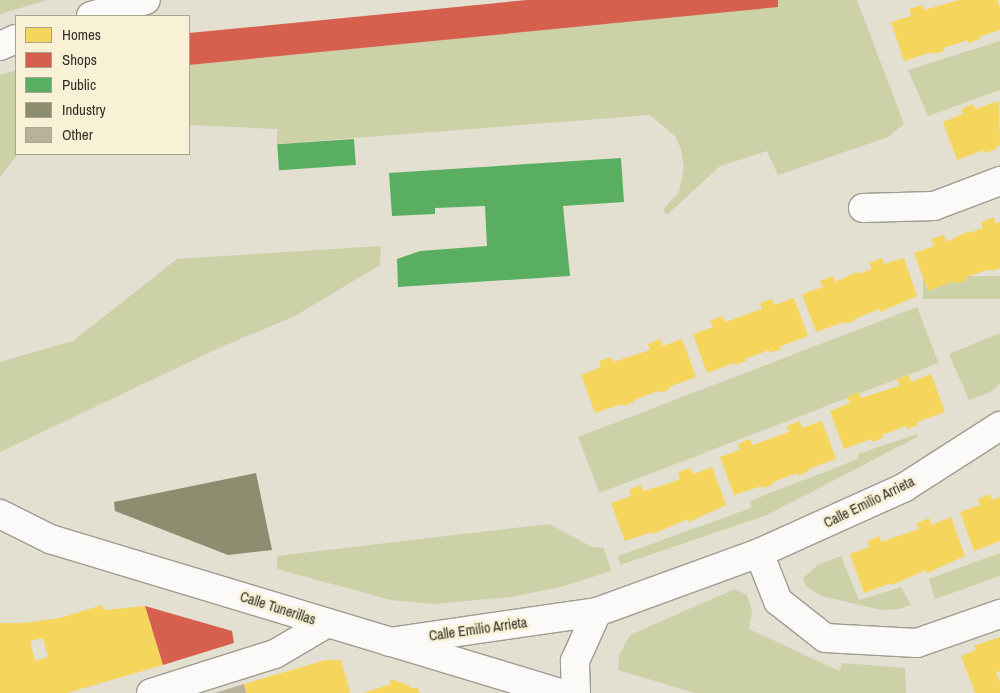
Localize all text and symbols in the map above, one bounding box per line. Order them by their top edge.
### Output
legend [15,15,190,155]
text: Homes [62,24,101,45]
text: Shops [62,49,97,70]
text: Public [62,74,96,95]
text: Industry [62,99,106,120]
text: Other [62,124,93,145]
street label: Calle Emilio Arrieta [821,473,917,531]
street label: Calle Tunerillas [238,588,318,628]
street label: Calle Emilio Arrieta [428,614,528,644]

